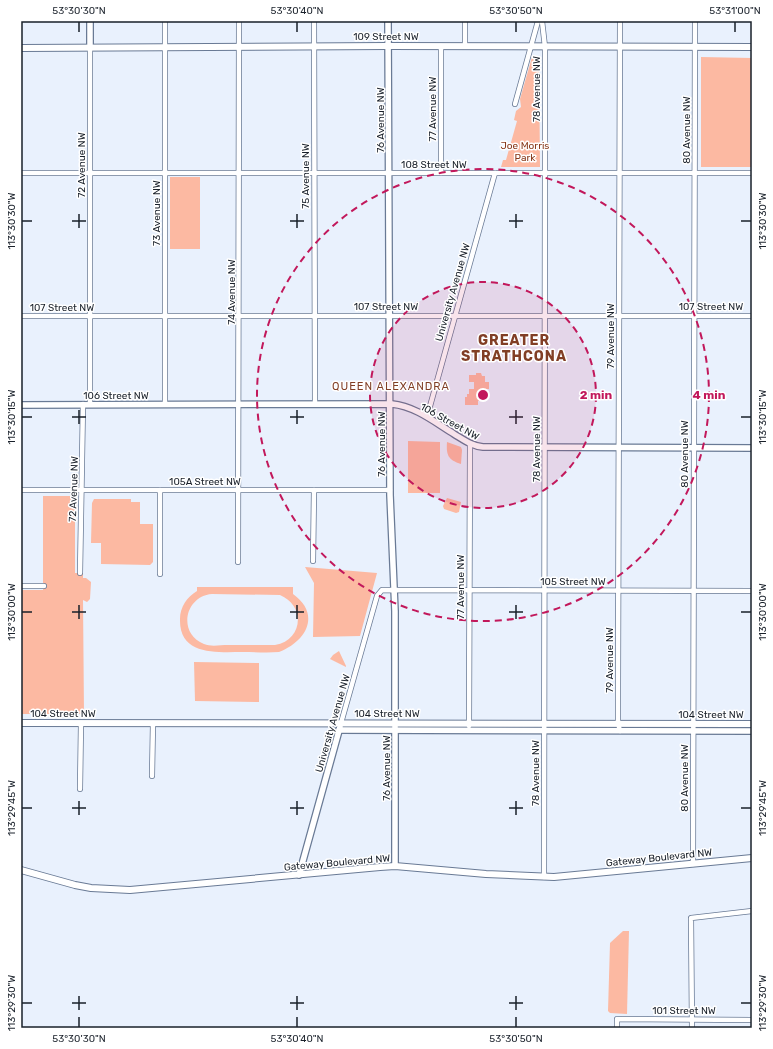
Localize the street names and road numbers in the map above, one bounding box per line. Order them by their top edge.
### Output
street label: 109 Street NW [353,31,419,43]
street label: 78 Avenue NW [531,56,543,122]
street label: 77 Avenue NW [427,77,439,141]
street label: 76 Avenue NW [375,87,387,153]
street label: 80 Avenue NW [681,96,693,164]
street label: 72 Avenue NW [76,132,88,198]
street label: 75 Avenue NW [300,143,312,209]
street label: 108 Street NW [401,159,467,171]
street label: 73 Avenue NW [151,180,163,246]
street label: University Avenue NW [433,242,473,343]
street label: 74 Avenue NW [226,259,238,325]
street label: 107 Street NW [354,301,418,313]
street label: 107 Street NW [679,301,743,313]
street label: 107 Street NW [30,302,94,314]
street label: 79 Avenue NW [605,303,617,369]
street label: 106 Street NW [83,390,149,402]
street label: 106 Street NW [418,401,481,443]
street label: 76 Avenue NW [376,411,388,477]
street label: 78 Avenue NW [531,416,543,482]
street label: 80 Avenue NW [679,420,691,488]
street label: 72 Avenue NW [67,456,81,522]
street label: 105A Street NW [169,476,241,488]
street label: 77 Avenue NW [455,555,467,619]
street label: 105 Street NW [540,576,606,588]
street label: 79 Avenue NW [604,627,616,693]
street label: University Avenue NW [313,673,353,774]
street label: 104 Street NW [30,708,96,720]
street label: 104 Street NW [354,708,420,720]
street label: 104 Street NW [678,709,744,721]
street label: 76 Avenue NW [381,735,393,801]
street label: 78 Avenue NW [530,740,542,806]
street label: 80 Avenue NW [679,744,691,812]
street label: Gateway Boulevard NW [605,846,713,870]
street label: Gateway Boulevard NW [283,852,391,874]
street label: 101 Street NW [652,1005,716,1017]

